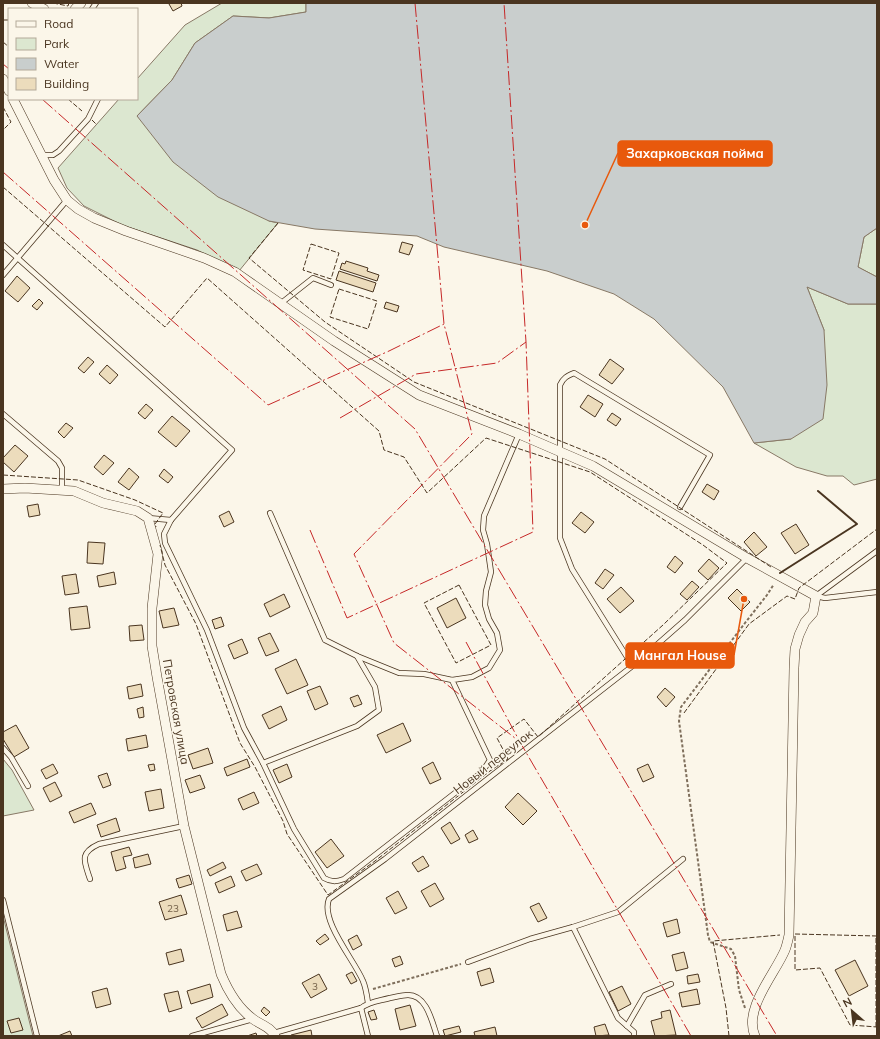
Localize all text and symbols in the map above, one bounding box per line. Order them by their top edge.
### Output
legend [8,8,138,100]
text: Road [44,16,73,31]
text: Park [44,36,70,51]
text: Water [44,56,80,71]
text: Building [44,76,89,91]
callout: Захарковская пойма [618,141,772,166]
text: Захарковская пойма [626,145,764,161]
callout: Мангал House [626,643,734,668]
text: Мангал House [634,647,726,663]
street label: Петровская улица [160,658,193,766]
street label: Новый переулок [450,726,536,797]
house number: 23 [167,902,179,915]
house number: 3 [312,980,318,993]
north arrow [832,991,872,1031]
text: N [840,994,854,1010]

